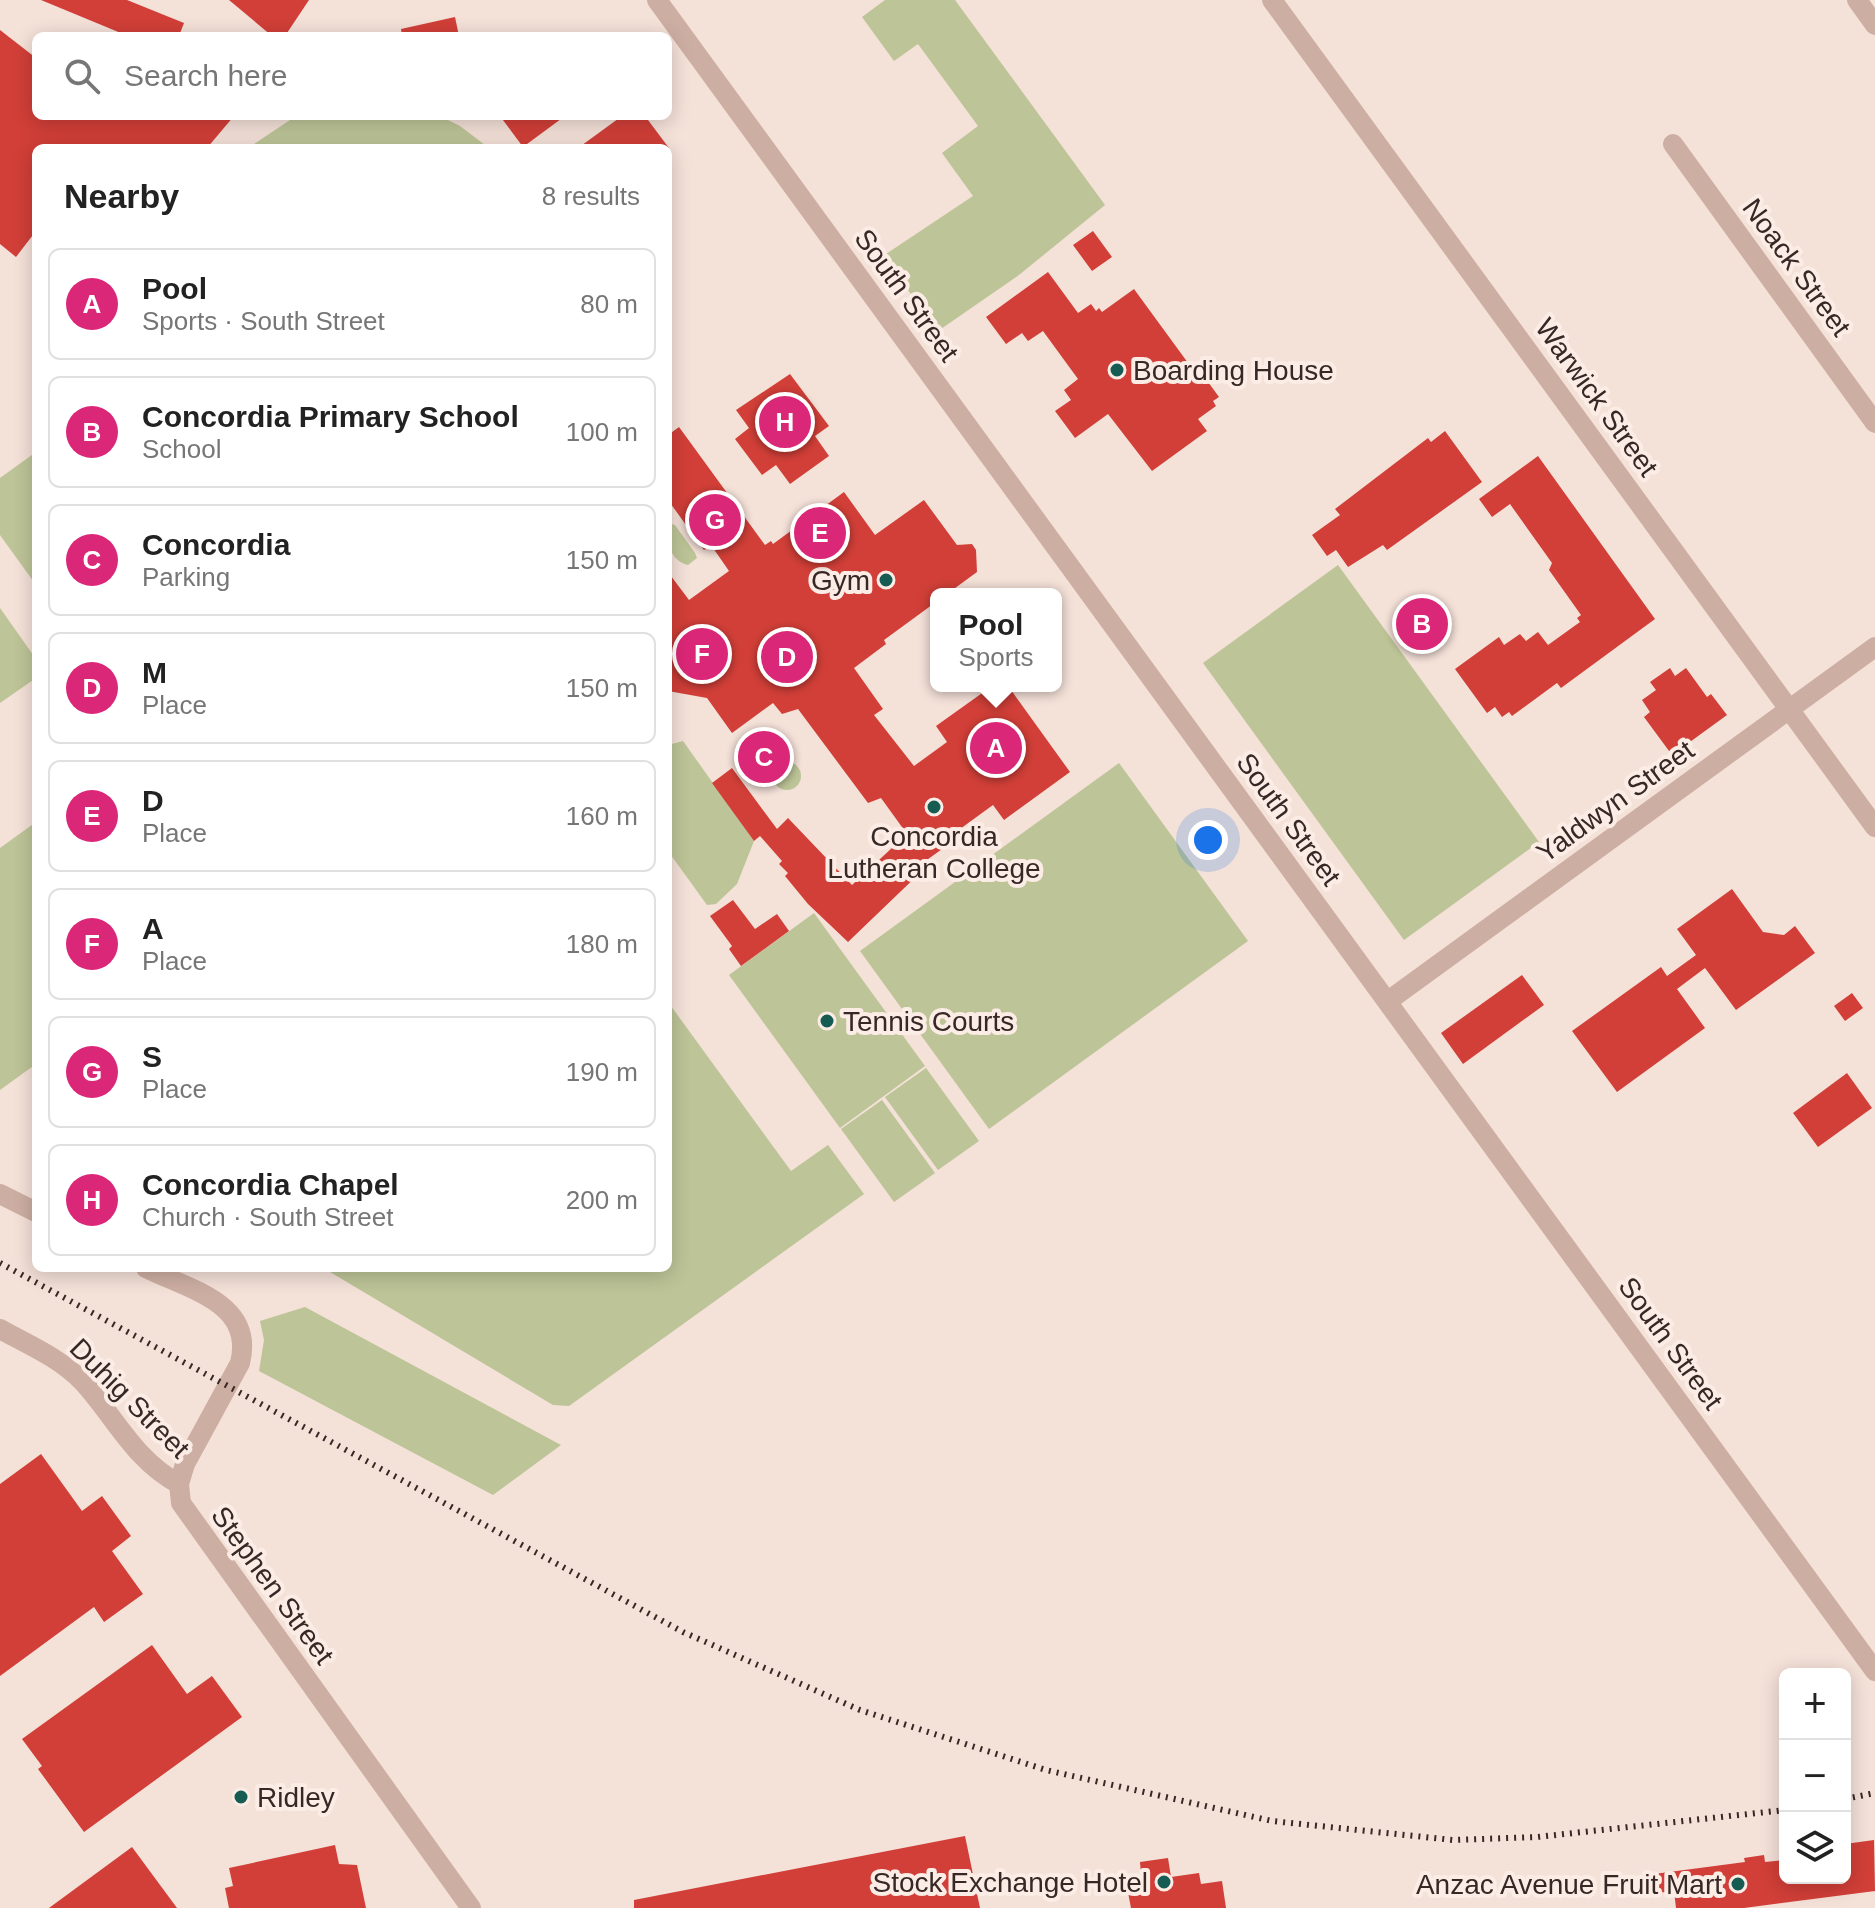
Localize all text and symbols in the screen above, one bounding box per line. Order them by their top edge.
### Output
search box [32,32,672,120]
icon: search [60,54,104,98]
text: Search here [124,59,287,92]
text: Nearby [64,177,179,215]
text: 8 results [542,181,640,211]
street label: Noack Street [1736,193,1857,342]
street label: South Street [848,223,965,368]
text: Pool [142,272,207,305]
text: A [83,289,101,319]
text: 80 m [580,289,638,319]
text: Sports · South Street [142,306,385,336]
street label: Warwick Street [1529,312,1664,482]
place label: Boarding House [1133,355,1334,386]
marker: Boarding House [1108,361,1126,379]
pin: H [759,392,811,452]
text: Concordia Primary School [142,400,519,433]
text: B [83,417,101,447]
text: 100 m [566,417,638,447]
text: School [142,434,222,464]
pin: G [689,490,741,550]
pin: E [794,503,846,563]
text: Concordia [142,528,290,561]
text: C [83,545,101,575]
text: 150 m [566,545,638,575]
text: Parking [142,562,230,592]
place label: Gym [811,565,870,596]
marker: Gym [877,571,895,589]
popup [930,588,1062,692]
pin: B [1396,594,1448,654]
text: Pool [958,608,1023,641]
pin: F [676,624,728,684]
pin: D [761,627,813,687]
text: Sports [958,642,1034,672]
text: M [142,656,167,689]
text: D [83,673,101,703]
text: 150 m [566,673,638,703]
text: Place [142,690,207,720]
pin: A [970,718,1022,778]
pin: C [738,727,790,787]
street label: Yaldwyn Street [1531,734,1700,869]
street label: South Street [1230,747,1347,892]
text: D [142,784,164,817]
marker: Concordia Lutheran College [925,798,943,816]
text: E [83,801,101,831]
text: 160 m [566,801,638,831]
text: Place [142,818,207,848]
your location [1188,820,1228,860]
place label: Concordia Lutheran College [827,821,1041,884]
text: A [142,912,164,945]
text: F [84,929,100,959]
text: 180 m [566,929,638,959]
text: Place [142,946,207,976]
place label: Tennis Courts [843,1006,1014,1037]
marker: Tennis Courts [818,1012,836,1030]
text: S [142,1040,162,1073]
text: G [82,1057,102,1087]
text: 190 m [566,1057,638,1087]
text: Place [142,1074,207,1104]
text: Concordia Chapel [142,1168,399,1201]
text: H [83,1185,101,1215]
text: 200 m [566,1185,638,1215]
text: Church · South Street [142,1202,393,1232]
street label: South Street [1612,1271,1729,1416]
street label: Duhig Street [64,1332,196,1464]
street label: Stephen Street [205,1501,340,1670]
map controls [1779,1668,1851,1884]
button: + [1779,1668,1851,1740]
button: − [1779,1740,1851,1812]
place label: Ridley [257,1782,335,1813]
marker: Ridley [232,1788,250,1806]
button: layers [1779,1812,1851,1884]
place label: Stock Exchange Hotel [873,1867,1148,1898]
place label: Anzac Avenue Fruit Mart [1416,1869,1722,1900]
marker: Stock Exchange Hotel [1155,1873,1173,1891]
marker: Anzac Avenue Fruit Mart [1729,1875,1747,1893]

